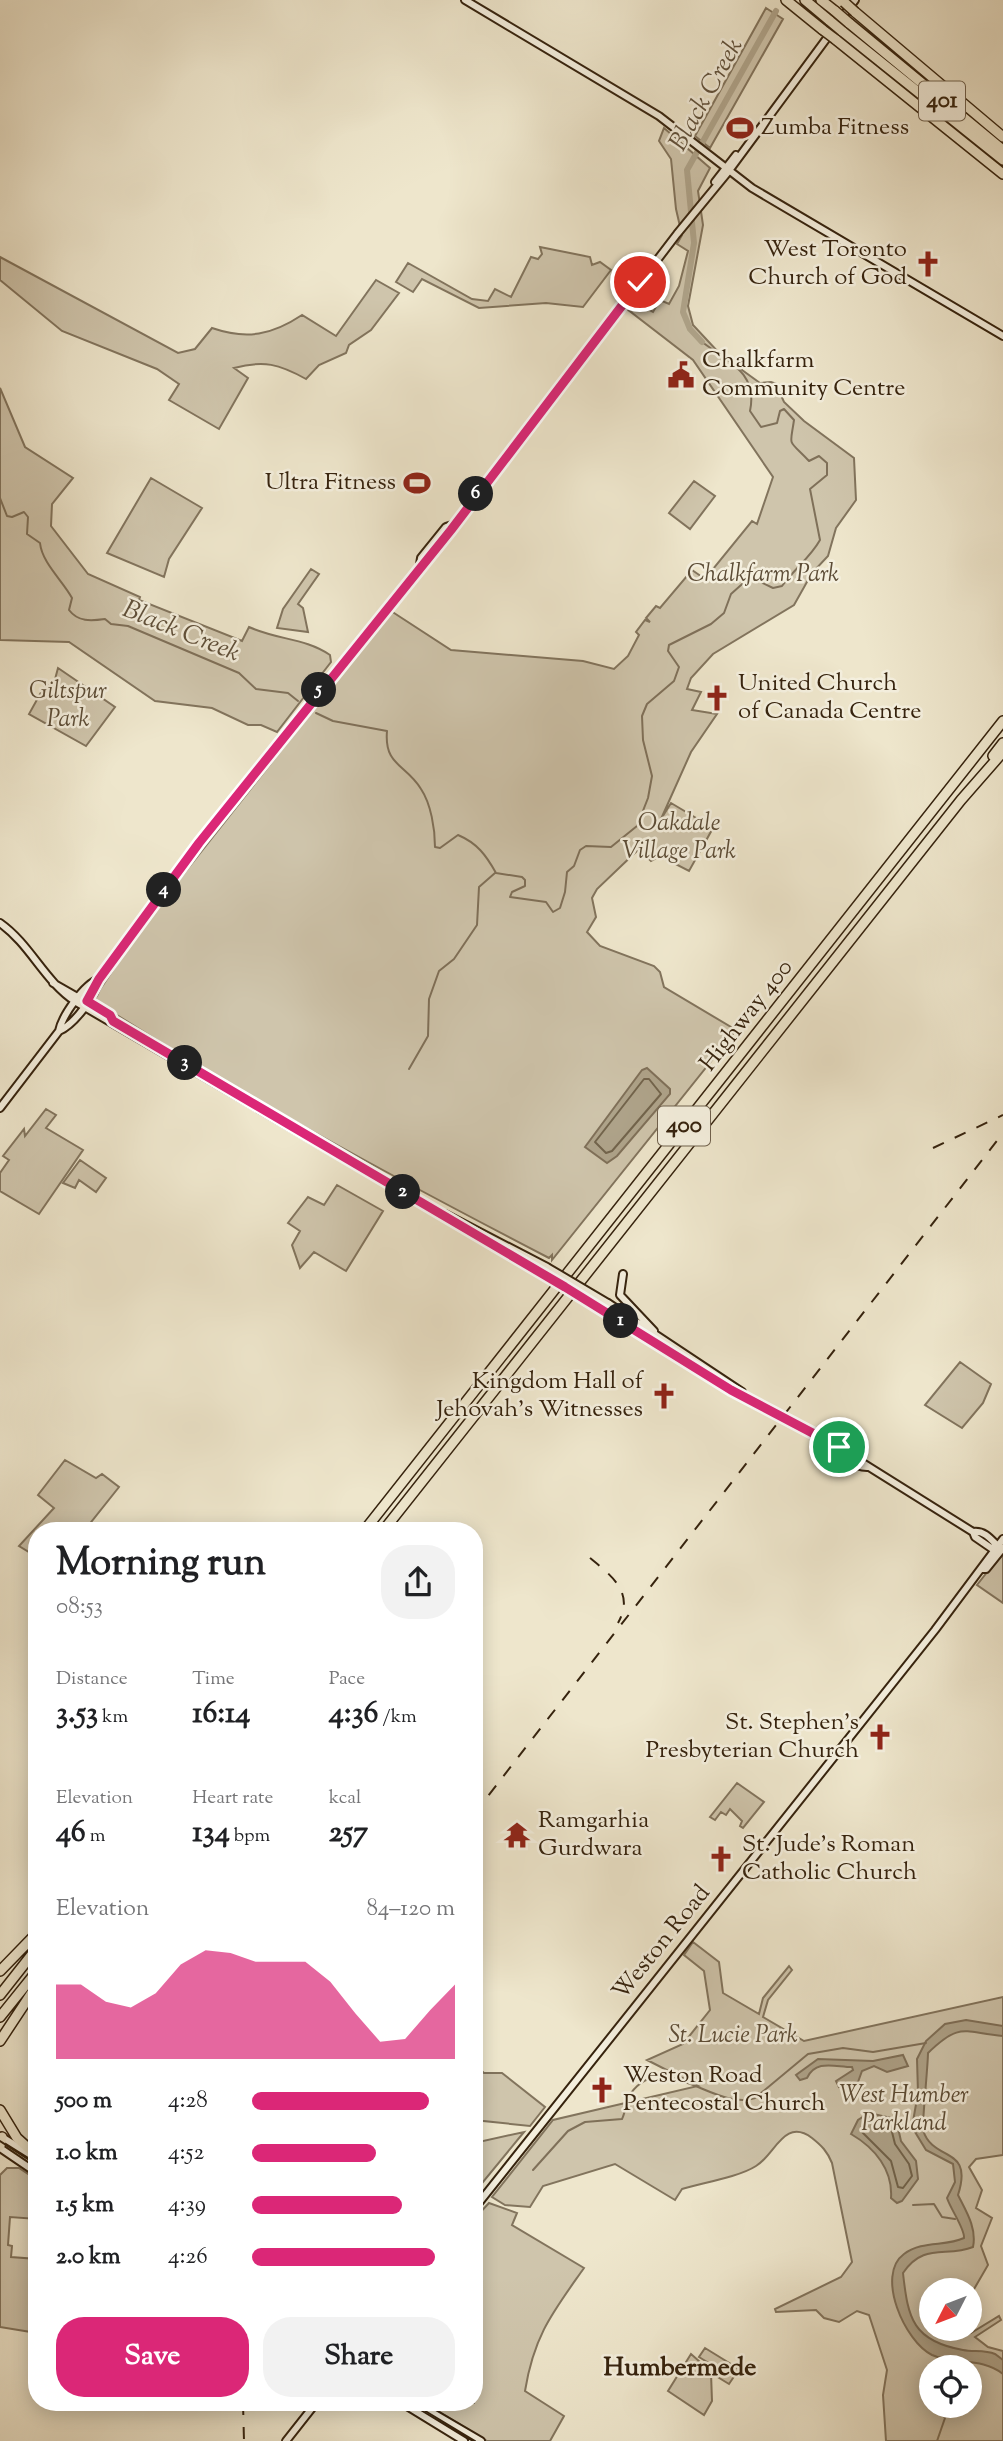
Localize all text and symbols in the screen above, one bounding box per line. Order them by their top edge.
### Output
water label: Black Creek [661,32,753,158]
road number: 401 [919,82,965,120]
place label: Zumba Fitness [761,111,909,145]
sports icon: Zumba Fitness [725,113,755,143]
place label: West Toronto Church of God [748,233,907,295]
church icon: West Toronto Church of God [913,249,943,279]
pin [610,252,670,312]
icon: check [621,263,659,301]
place label: Chalkfarm Community Centre [702,344,905,406]
public building icon: Chalkfarm Community Centre [666,360,696,390]
place label: Ultra Fitness [265,466,396,500]
sports icon: Ultra Fitness [402,468,432,498]
pin: 6 [458,476,494,512]
text: 6 [471,480,480,507]
park label: Chalkfarm Park [687,558,839,592]
water label: Black Creek [117,592,246,672]
place label: United Church of Canada Centre [738,667,921,729]
pin: 5 [302,672,336,708]
park label: Giltspur Park [29,675,108,737]
text: 5 [315,676,322,703]
church icon: United Church of Canada Centre [702,683,732,713]
park label: Oakdale Village Park [622,807,736,869]
pin: 4 [146,872,182,908]
text: 4 [159,876,168,903]
street label: Highway 400 [692,953,802,1079]
pin: 3 [168,1046,202,1080]
text: 3 [181,1049,188,1076]
road number: 400 [658,1106,710,1146]
pin: 2 [386,1174,420,1210]
text: 2 [398,1178,407,1205]
pin: 1 [604,1304,638,1338]
text: 1 [617,1307,624,1334]
place label: Kingdom Hall of Jehovah's Witnesses [434,1365,645,1427]
church icon: Kingdom Hall of Jehovah's Witnesses [649,1381,679,1411]
pin [809,1417,869,1477]
icon: arrive [820,1428,858,1466]
text: Morning run [56,1538,266,1592]
button: share [381,1545,455,1619]
text: 08:53 [56,1591,103,1624]
text: Distance [56,1666,128,1693]
text: Time [192,1666,235,1693]
text: Pace [329,1666,365,1693]
text: 3.53 [56,1693,98,1736]
text: 16:14 [192,1693,250,1736]
text: 4:36 [329,1693,378,1736]
text: km [98,1704,128,1731]
text: /km [378,1704,417,1731]
place label: St. Stephen's Presbyterian Church [646,1706,859,1768]
church icon: St. Stephen's Presbyterian Church [865,1722,895,1752]
text: Elevation [56,1785,133,1812]
text: Heart rate [192,1785,273,1812]
text: kcal [329,1785,361,1812]
place label: Ramgarhia Gurdwara [538,1804,649,1866]
text: 46 [56,1812,86,1855]
text: 134 [192,1812,230,1855]
text: 257 [329,1812,368,1855]
temple icon: Ramgarhia Gurdwara [502,1820,532,1850]
text: m [86,1823,106,1850]
text: bpm [230,1823,270,1850]
place label: St. Jude's Roman Catholic Church [742,1828,917,1890]
church icon: St. Jude's Roman Catholic Church [706,1844,736,1874]
street label: Weston Road [605,1878,719,2008]
text: Elevation [56,1893,149,1926]
text: 84–120 m [366,1893,455,1926]
park label: St. Lucie Park [668,2019,798,2053]
place label: Weston Road Pentecostal Church [623,2059,825,2121]
church icon: Weston Road Pentecostal Church [587,2075,617,2105]
park label: West Humber Parkland [839,2079,969,2141]
text: 500 m [56,2085,112,2118]
text: 4:28 [168,2085,208,2118]
text: 1.0 km [56,2137,118,2170]
text: 4:52 [168,2137,204,2170]
text: 1.5 km [56,2189,114,2222]
text: 4:39 [168,2189,206,2222]
text: 2.0 km [56,2241,121,2274]
text: 4:26 [168,2241,208,2274]
north arrow [919,2278,982,2342]
map controls [919,2278,982,2418]
button: Save [56,2317,249,2397]
button: Share [263,2317,455,2397]
district label: Humbermede [604,2350,756,2387]
button: locate [919,2355,982,2418]

